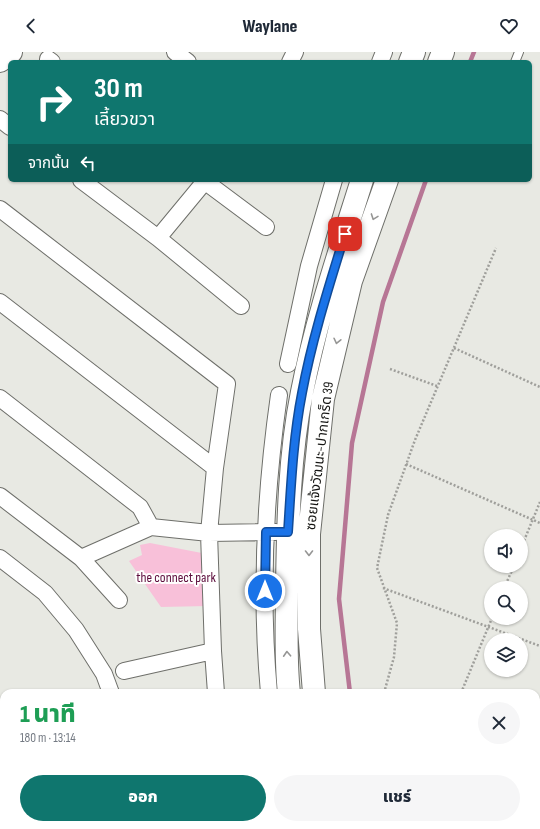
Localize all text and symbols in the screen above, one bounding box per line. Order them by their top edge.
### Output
icon: back [20,15,42,37]
icon: heart [498,15,520,37]
text: Waylane [243,16,297,37]
text: 30 m [94,72,143,105]
icon: right [28,76,80,128]
text: เลี้ยวขวา [94,109,155,130]
icon: left [77,152,99,174]
text: จากนั้น [28,154,69,173]
one-way arrow [371,213,379,220]
pin [328,217,362,251]
icon: arrive [334,223,356,245]
one-way arrow [333,337,342,344]
street label: ซอยแจ้งวัฒนะ-ปากเกร็ด 39 [302,381,337,531]
map controls [484,529,528,677]
button: sound [484,529,528,573]
one-way arrow [305,550,313,556]
park label: the connect park [136,569,216,586]
position arrow [244,570,286,612]
button: search [484,581,528,625]
button: layers [484,633,528,677]
one-way arrow [283,651,291,657]
text: 1 นาที [20,700,76,729]
button: close [478,702,520,744]
text: 180 m · 13:14 [20,730,76,746]
button: ออก [20,775,266,821]
button: แชร์ [274,775,520,821]

